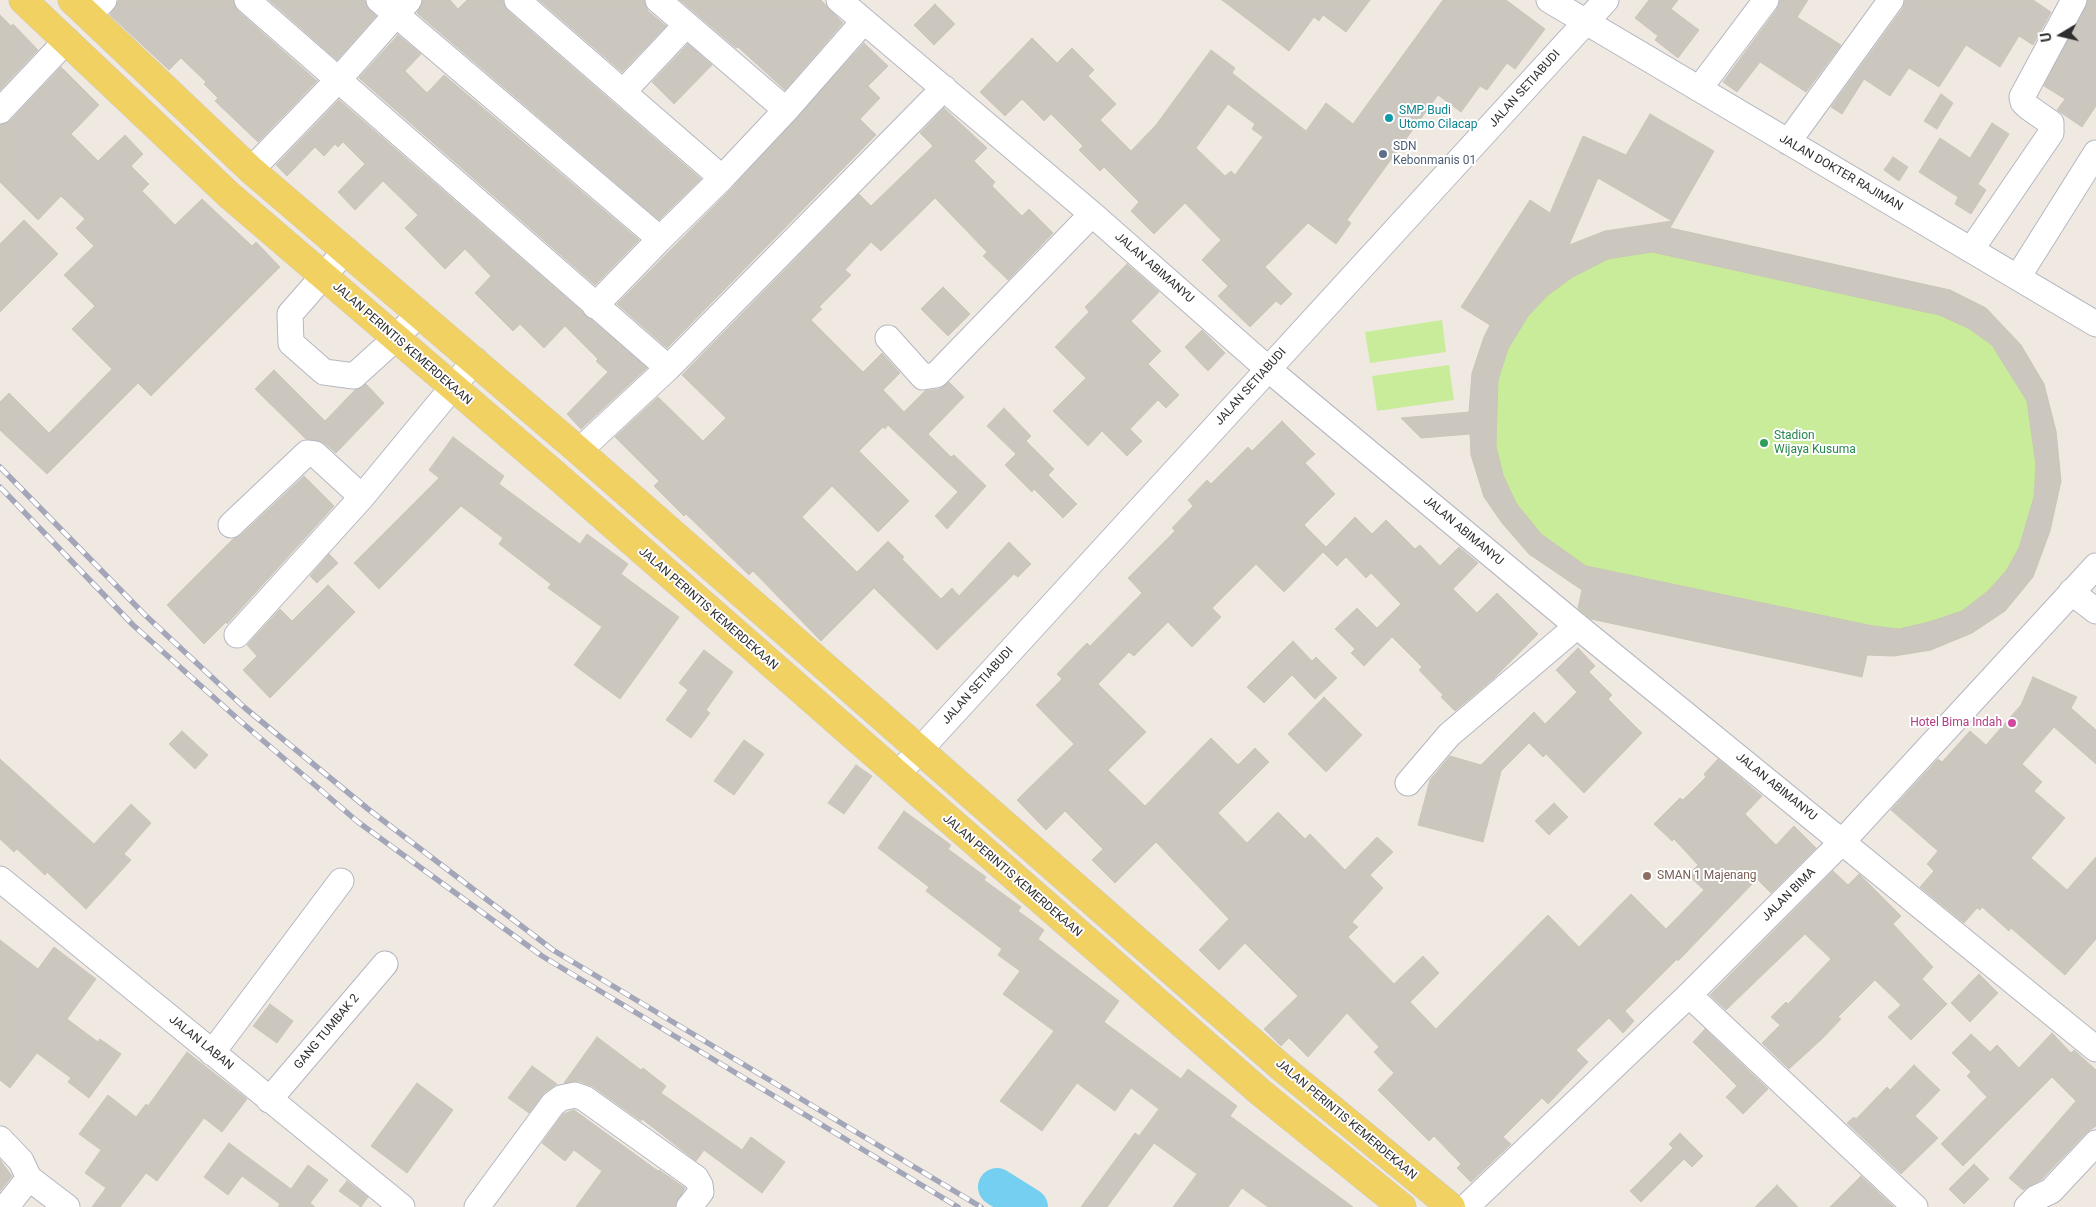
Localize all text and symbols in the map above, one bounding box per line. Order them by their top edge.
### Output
north arrow [2036,10,2086,60]
text: U [2038,32,2055,43]
street label: JALAN SETIABUDI [1487,47,1563,131]
place label: SMP Budi Utomo Cilacap [1399,104,1477,132]
marker: SMP Budi Utomo Cilacap [1383,112,1395,124]
street label: JALAN DOKTER RAJIMAN [1777,132,1905,214]
place label: SDN Kebonmanis 01 [1393,140,1476,168]
marker: SDN Kebonmanis 01 [1377,148,1389,160]
street label: JALAN ABIMANYU [1112,230,1196,306]
street label: JALAN PERINTIS KEMERDEKAAN [329,280,475,408]
street label: JALAN SETIABUDI [1213,345,1289,429]
place label: Stadion Wijaya Kusuma [1774,429,1856,457]
marker: Stadion Wijaya Kusuma [1758,437,1770,449]
street label: JALAN ABIMANYU [1420,493,1506,569]
street label: JALAN PERINTIS KEMERDEKAAN [635,545,781,673]
street label: JALAN SETIABUDI [940,644,1016,728]
place label: Hotel Bima Indah [1910,716,2002,730]
marker: Hotel Bima Indah [2006,717,2018,729]
street label: JALAN ABIMANYU [1733,750,1819,824]
street label: JALAN PERINTIS KEMERDEKAAN [939,812,1085,940]
street label: JALAN BIMA [1759,865,1819,925]
place label: SMAN 1 Majenang [1657,869,1757,883]
marker: SMAN 1 Majenang [1641,870,1653,882]
street label: GANG TUMBAK 2 [291,991,363,1073]
street label: JALAN LABAN [166,1013,236,1073]
street label: JALAN PERINTIS KEMERDEKAAN [1273,1057,1419,1183]

